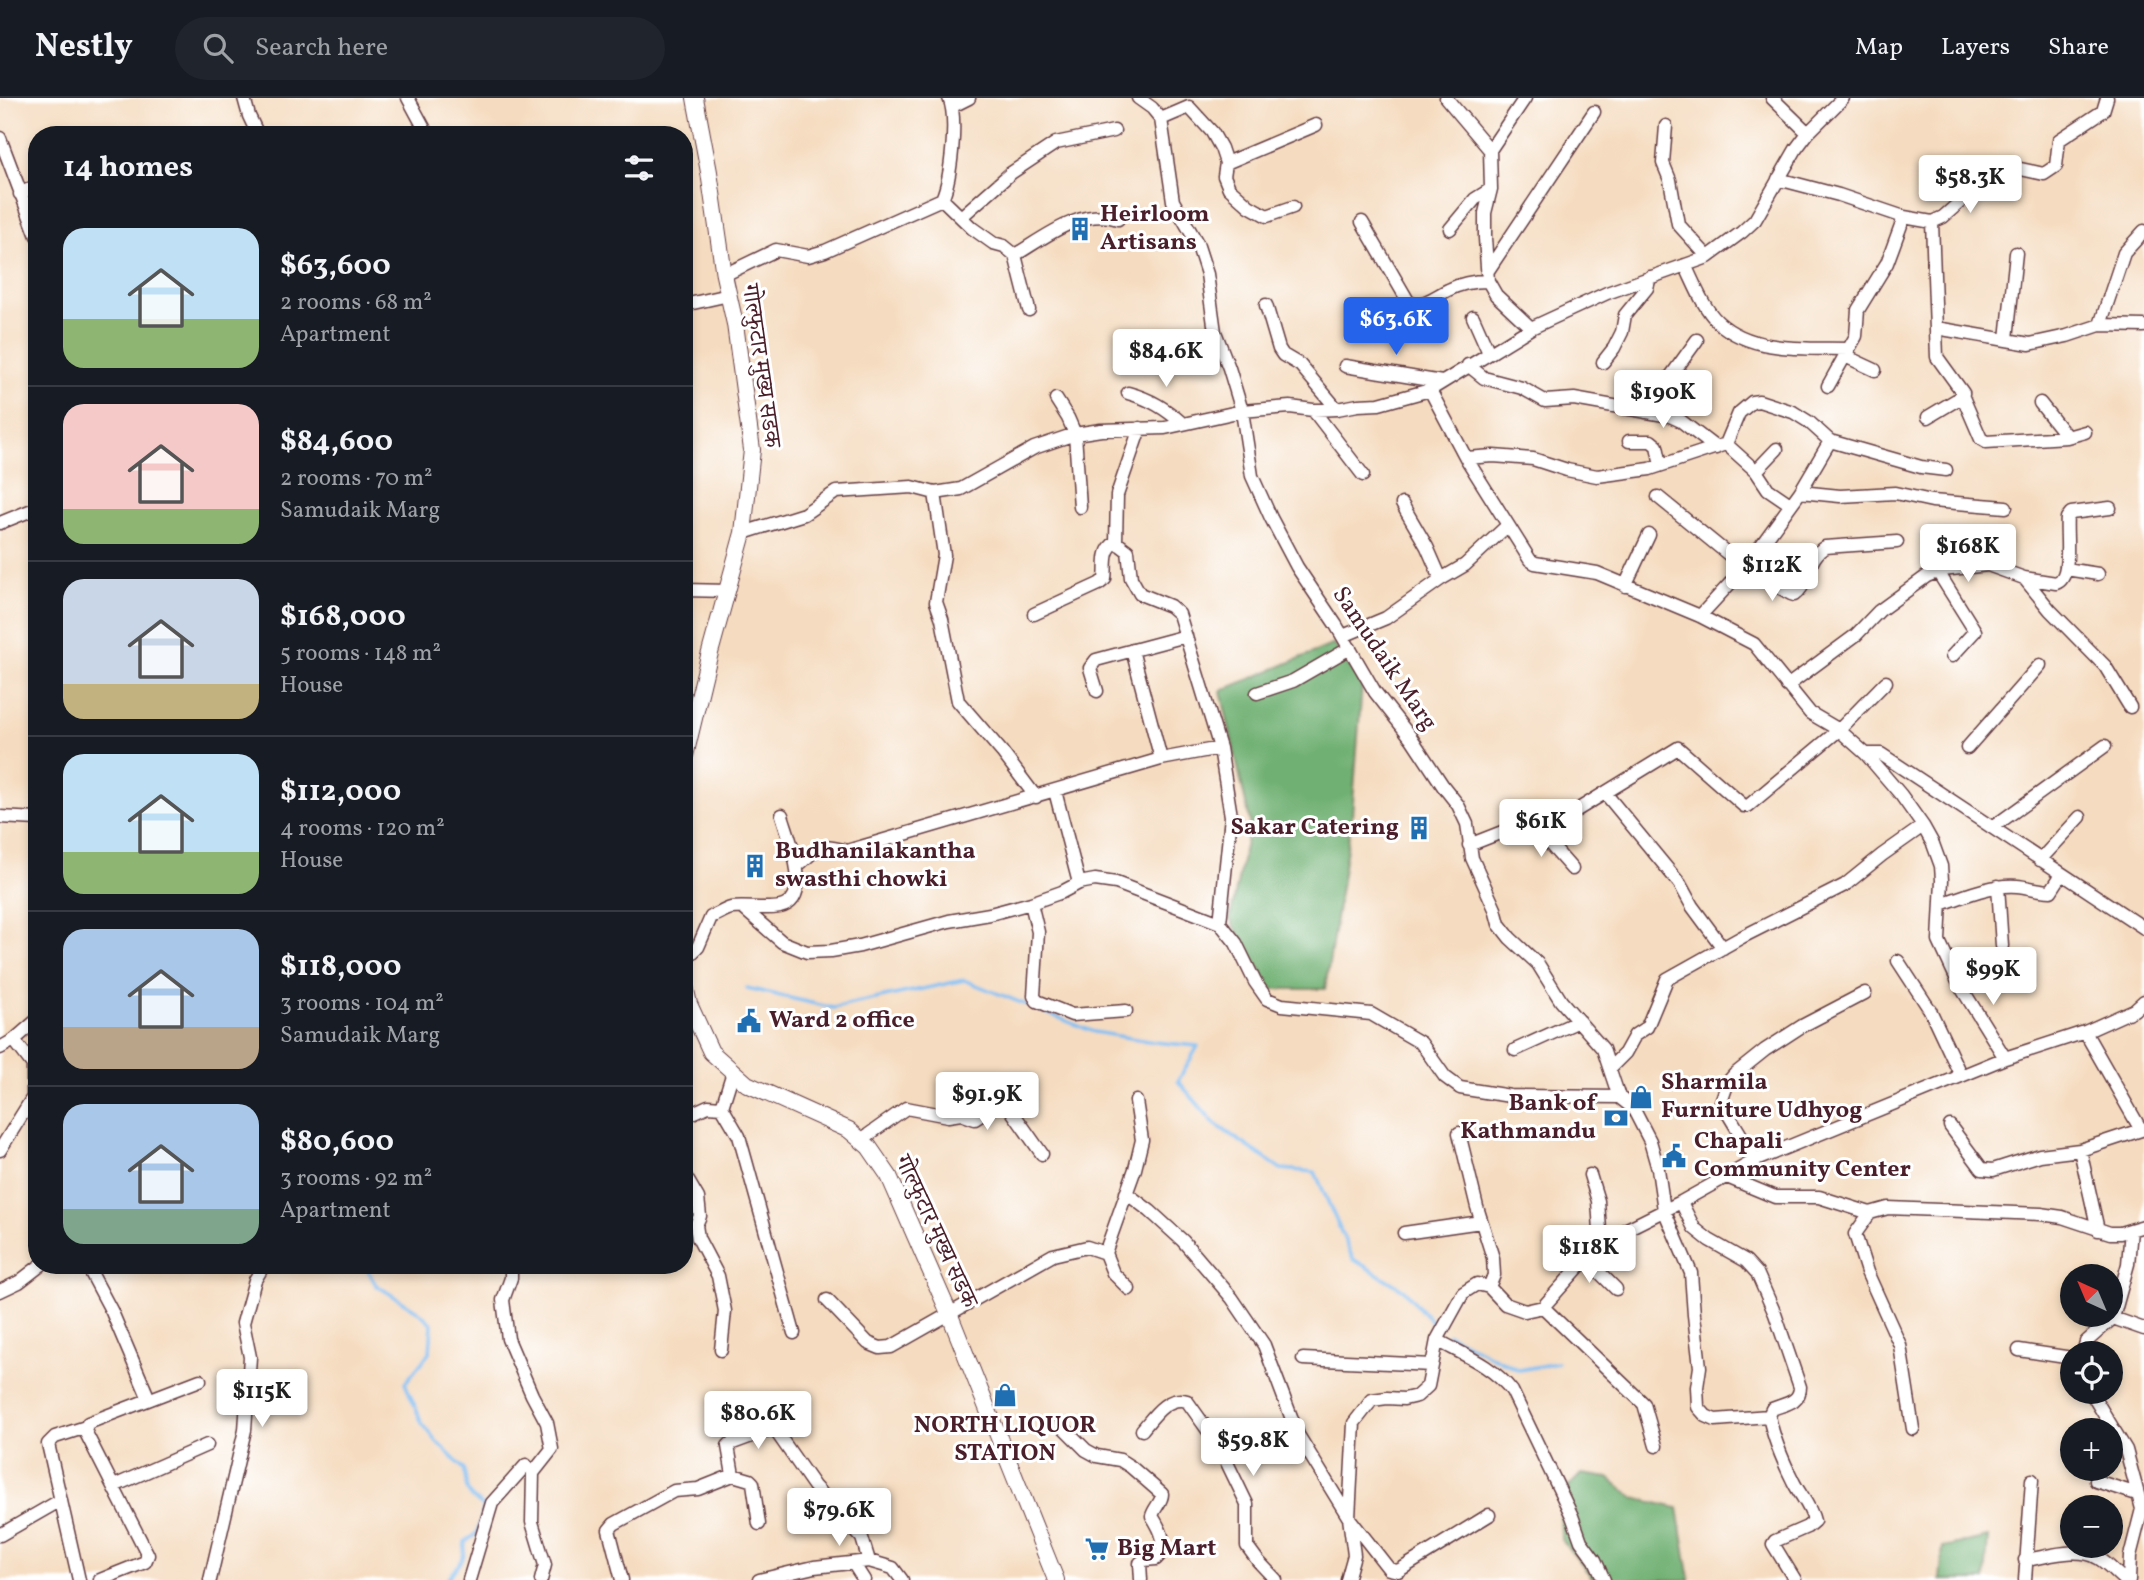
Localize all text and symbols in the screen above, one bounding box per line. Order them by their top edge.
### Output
search box [175,17,665,80]
text: Nestly [35,25,133,71]
icon: search [199,29,237,67]
text: Search here [255,30,388,66]
text: Map [1855,31,1903,65]
text: Layers [1941,31,2010,65]
text: Share [2048,31,2109,65]
text: 14 homes [63,147,193,189]
icon: filters [620,149,658,187]
pin: $58.3K [1913,156,2027,215]
text: $58.3K [1935,162,2005,194]
place label: Heirloom Artisans [1100,198,1210,260]
building icon: Heirloom Artisans [1066,215,1094,243]
text: $63,600 [280,245,391,287]
icon: home [119,256,203,340]
street label: गोल्फुटार मुख्य सडक [732,281,789,452]
text: 2 rooms · 68 m² [280,287,432,319]
pin: $63.6K [1339,298,1453,357]
text: $63.6K [1360,304,1432,336]
text: Apartment [280,319,391,351]
pin: $84.6K [1109,330,1223,389]
text: $84.6K [1129,336,1203,368]
pin: $190K [1614,370,1712,430]
text: $190K [1630,377,1696,409]
text: $84,600 [280,421,393,463]
icon: home [119,432,203,516]
text: 2 rooms · 70 m² [280,463,433,495]
text: Samudaik Marg [280,495,440,527]
pin: $168K [1919,524,2017,584]
text: $168K [1936,531,2000,563]
pin: $112K [1723,544,1821,603]
text: $112K [1742,550,1802,582]
street label: Samudaik Marg [1323,580,1445,738]
text: $168,000 [280,596,406,638]
icon: home [119,607,203,691]
text: 5 rooms · 148 m² [280,638,441,670]
text: House [280,670,343,702]
text: $112,000 [280,771,401,813]
icon: home [119,782,203,866]
pin: $61K [1500,800,1582,859]
text: $61K [1515,806,1567,838]
place label: Sakar Catering [1230,811,1399,845]
text: 4 rooms · 120 m² [280,813,445,845]
building icon: Sakar Catering [1405,814,1433,842]
place label: Budhanilakantha swasthi chowki [775,835,976,897]
text: House [280,845,343,877]
building icon: Budhanilakantha swasthi chowki [741,852,769,880]
text: $118,000 [280,946,401,988]
pin: $99K [1952,948,2034,1007]
text: $99K [1966,954,2021,986]
icon: home [119,957,203,1041]
text: 3 rooms · 104 m² [280,988,444,1020]
place label: Ward 2 office [769,1004,915,1038]
public building icon: Ward 2 office [735,1007,763,1035]
text: Samudaik Marg [280,1020,440,1052]
place label: Sharmila Furniture Udhyog [1661,1066,1862,1128]
pin: $91.9K [930,1072,1044,1132]
text: $91.9K [952,1079,1022,1111]
shop icon: Sharmila Furniture Udhyog [1627,1083,1655,1111]
place label: Bank of Kathmandu [1460,1087,1599,1149]
bank icon: Bank of Kathmandu [1602,1104,1630,1132]
text: $80,600 [280,1121,394,1163]
place label: Chapali Community Center [1694,1125,1911,1187]
icon: home [119,1132,203,1216]
public building icon: Chapali Community Center [1660,1142,1688,1170]
street label: गोल्फुटार मुख्य सडक [884,1149,986,1316]
text: 3 rooms · 92 m² [280,1163,432,1195]
text: Apartment [280,1195,391,1227]
pin: $118K [1540,1226,1638,1285]
text: $118K [1559,1232,1619,1264]
north arrow [2060,1264,2123,1326]
map controls [2060,1264,2123,1558]
button: locate [2060,1341,2123,1404]
pin: $115K [213,1370,311,1429]
text: $115K [232,1376,292,1408]
shop icon: NORTH LIQUOR STATION [991,1381,1019,1409]
pin: $80.6K [701,1392,815,1451]
text: $80.6K [720,1398,796,1430]
place label: NORTH LIQUOR STATION [914,1409,1096,1471]
pin: $59.8K [1196,1418,1310,1478]
button: + [2060,1418,2123,1481]
text: $59.8K [1217,1425,1289,1457]
pin: $79.6K [782,1488,896,1548]
text: $79.6K [803,1495,875,1527]
button: − [2060,1495,2123,1558]
place label: Big Mart [1117,1532,1216,1566]
supermarket icon: Big Mart [1083,1535,1111,1563]

